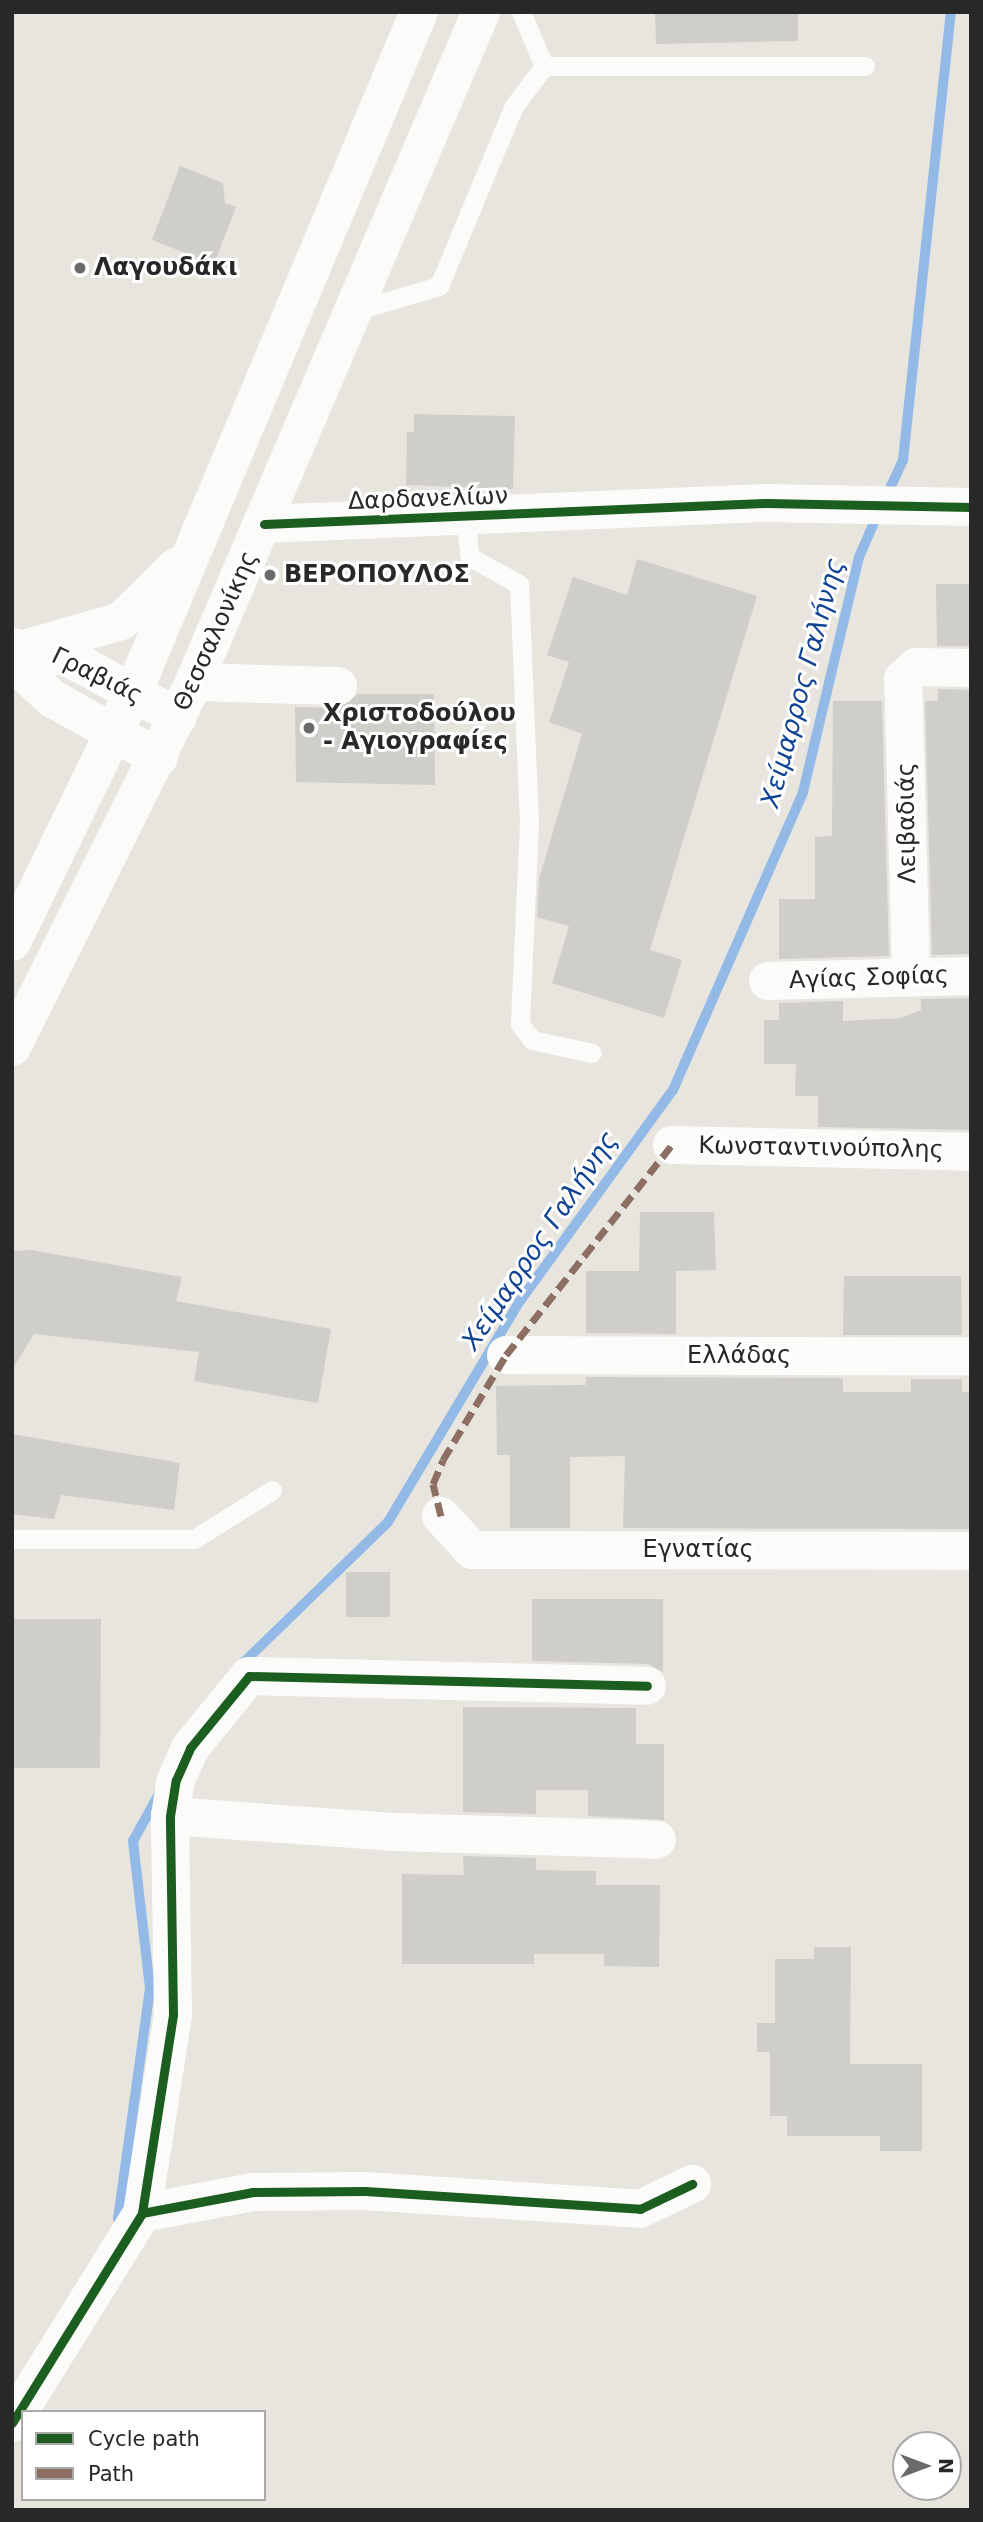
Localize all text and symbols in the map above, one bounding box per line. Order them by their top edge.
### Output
place label: Λαγουδάκι [94,254,237,282]
marker: Λαγουδάκι [72,260,88,276]
street label: Δαρδανελίων [347,482,509,516]
street label: Θεσσαλονίκης [168,547,264,715]
water label: Χείμαρρος Γαλήνης [755,555,851,811]
place label: ΒΕΡΟΠΟΥΛΟΣ [284,561,470,589]
marker: ΒΕΡΟΠΟΥΛΟΣ [262,567,278,583]
street label: Γραβιάς [47,642,147,710]
place label: Χριστοδούλου - Αγιογραφίες [323,700,516,756]
marker: Χριστοδούλου - Αγιογραφίες [301,720,317,736]
street label: Λειβαδιάς [892,762,922,884]
street label: Αγίας Σοφίας [789,961,949,995]
water label: Χείμαρρος Γαλήνης [455,1126,625,1356]
street label: Κωνσταντινούπολης [698,1131,944,1165]
street label: Ελλάδας [687,1342,791,1370]
street label: Εγνατίας [642,1536,754,1564]
legend [21,2410,266,2501]
text: Cycle path [88,2427,200,2451]
north arrow [892,2431,962,2501]
text: N [935,2458,957,2474]
text: Path [88,2462,134,2486]

